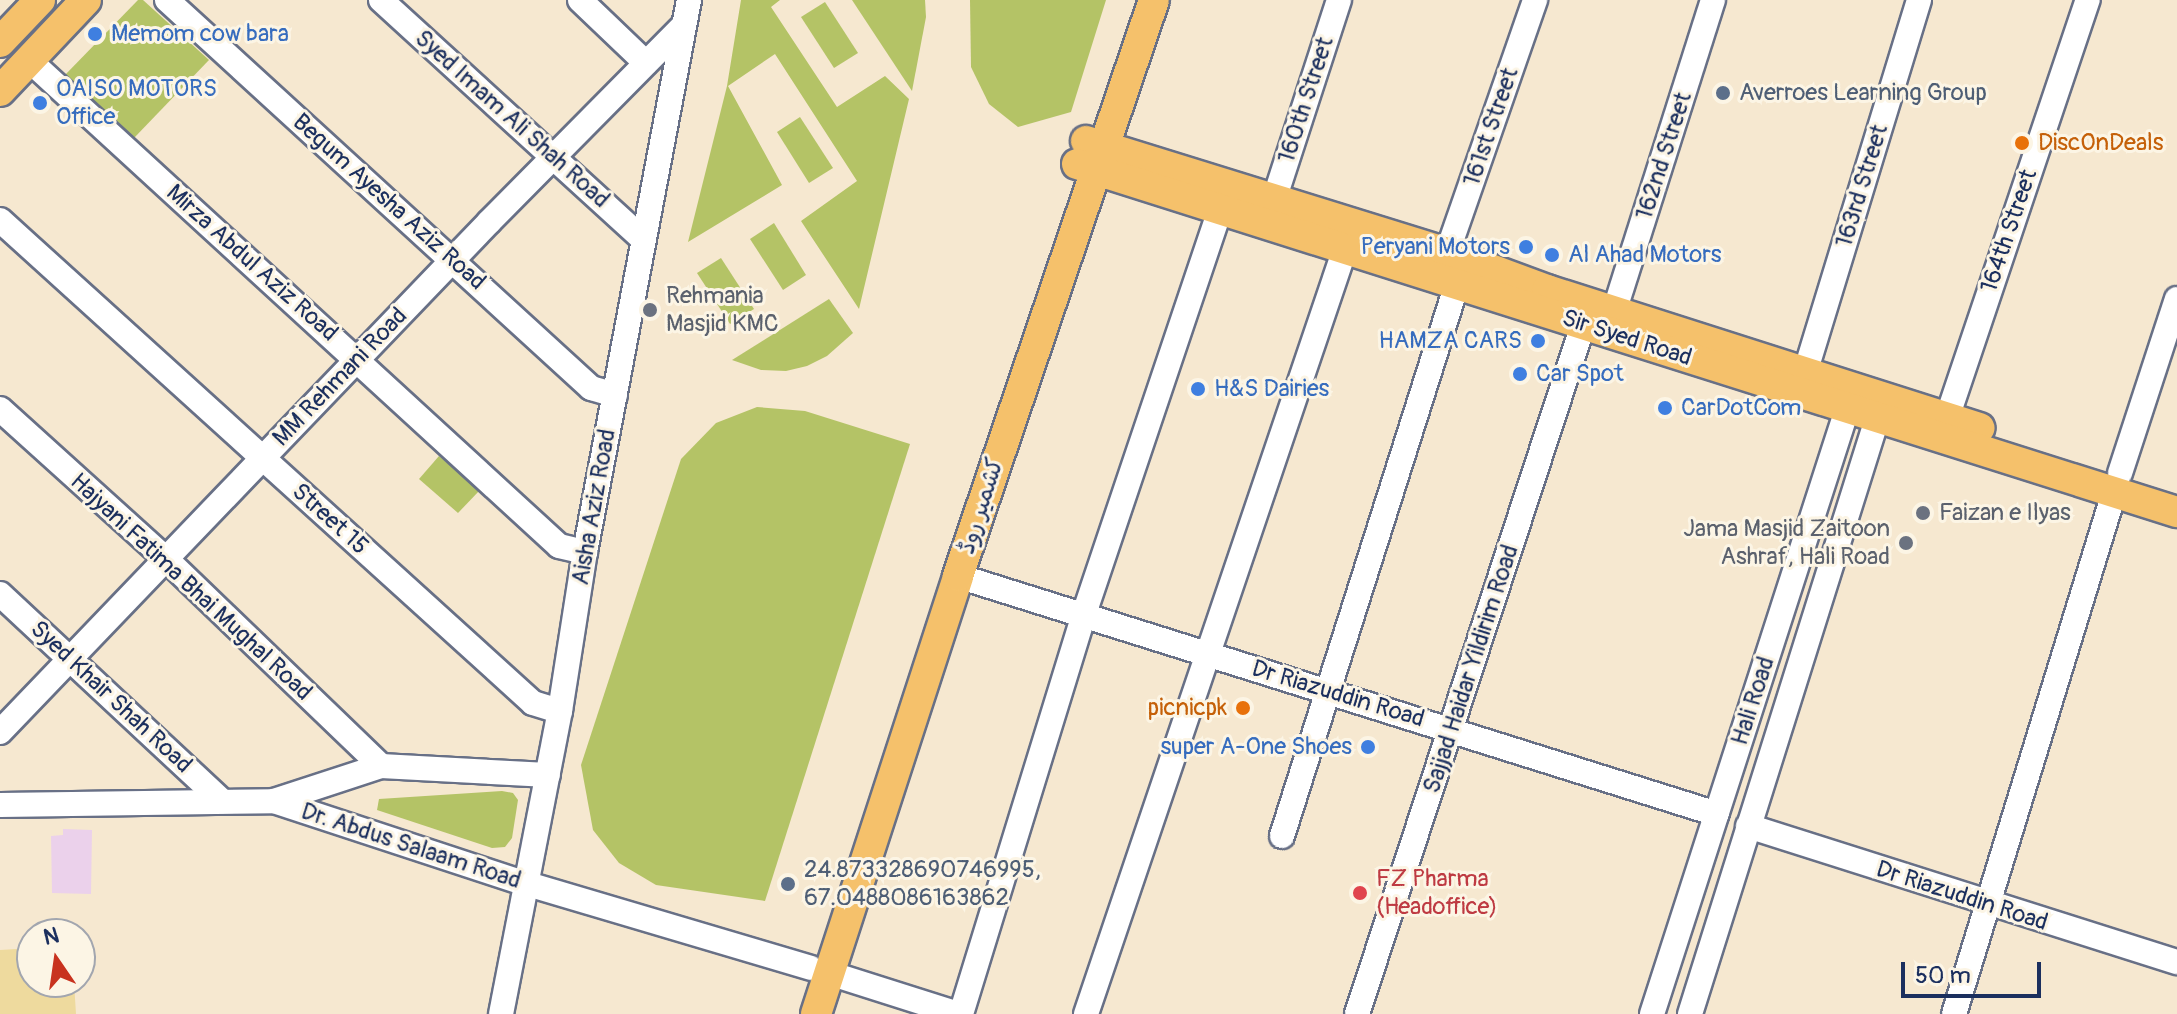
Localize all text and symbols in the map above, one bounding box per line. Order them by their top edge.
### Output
place label: Memom cow bara [111,20,289,48]
street label: Syed Imam Ali Shah Road [409,24,615,214]
marker: Memom cow bara [86,25,104,43]
street label: 160th Street [1272,33,1340,167]
street label: 161st Street [1457,64,1525,190]
place label: OAISO MOTORS Office [56,75,217,131]
place label: Averroes Learning Group [1739,79,1987,107]
marker: Averroes Learning Group [1714,84,1732,102]
street label: 162nd Street [1630,89,1698,223]
marker: OAISO MOTORS Office [31,94,49,112]
street label: Begum Ayesha Aziz Road [287,108,491,296]
street label: 163rd Street [1830,121,1894,251]
place label: DiscOnDeals [2038,129,2164,157]
marker: DiscOnDeals [2013,134,2031,152]
street label: 164th Street [1974,166,2044,296]
street label: Mirza Abdul Aziz Road [160,178,344,348]
place label: Peryani Motors [1361,233,1510,261]
marker: Peryani Motors [1517,238,1535,256]
place label: Al Ahad Motors [1568,241,1721,269]
marker: Al Ahad Motors [1543,246,1561,264]
place label: Rehmania Masjid KMC [666,282,778,338]
marker: Rehmania Masjid KMC [641,301,659,319]
street label: MM Rehmani Road [267,302,413,452]
street label: Sir Syed Road [1559,304,1695,372]
place label: HAMZA CARS [1379,327,1522,355]
marker: HAMZA CARS [1529,332,1547,350]
place label: Car Spot [1536,360,1624,388]
marker: Car Spot [1511,365,1529,383]
place label: H&S Dairies [1214,375,1329,403]
marker: H&S Dairies [1189,380,1207,398]
place label: CarDotCom [1681,394,1801,422]
marker: CarDotCom [1656,399,1674,417]
street label: Aisha Aziz Road [566,427,622,587]
street label: کشمیر روڈ [952,454,1010,558]
street label: Hajyani Fatima Bhai Mughal Road [64,467,318,707]
street label: Street 15 [286,477,374,561]
place label: Faizan e Ilyas [1939,499,2071,527]
marker: Faizan e Ilyas [1914,504,1932,522]
place label: Jama Masjid Zaitoon Ashraf, Hali Road [1683,515,1890,571]
marker: Jama Masjid Zaitoon Ashraf, Hali Road [1897,534,1915,552]
street label: Sajjad Haidar Yildirim Road [1417,541,1525,797]
street label: Syed Khair Shah Road [24,615,198,779]
street label: Hali Road [1725,653,1781,749]
street label: Dr Riazuddin Road [1248,654,1428,734]
place label: picnicpk [1148,694,1227,722]
marker: picnicpk [1234,699,1252,717]
place label: super A-One Shoes [1160,733,1352,761]
marker: super A-One Shoes [1359,738,1377,756]
street label: Dr. Abdus Salaam Road [298,797,524,895]
street label: Dr Riazuddin Road [1873,855,2051,937]
place label: 24.873328690746995, 67.0488086163862 [804,856,1041,912]
place label: FZ Pharma (Headoffice) [1376,865,1497,921]
marker: 24.873328690746995, 67.0488086163862 [779,875,797,893]
marker: FZ Pharma (Headoffice) [1351,884,1369,902]
north arrow [16,918,96,998]
text: N [41,921,61,952]
scale bar [1905,946,2045,996]
text: 50 m [1915,961,1971,990]

